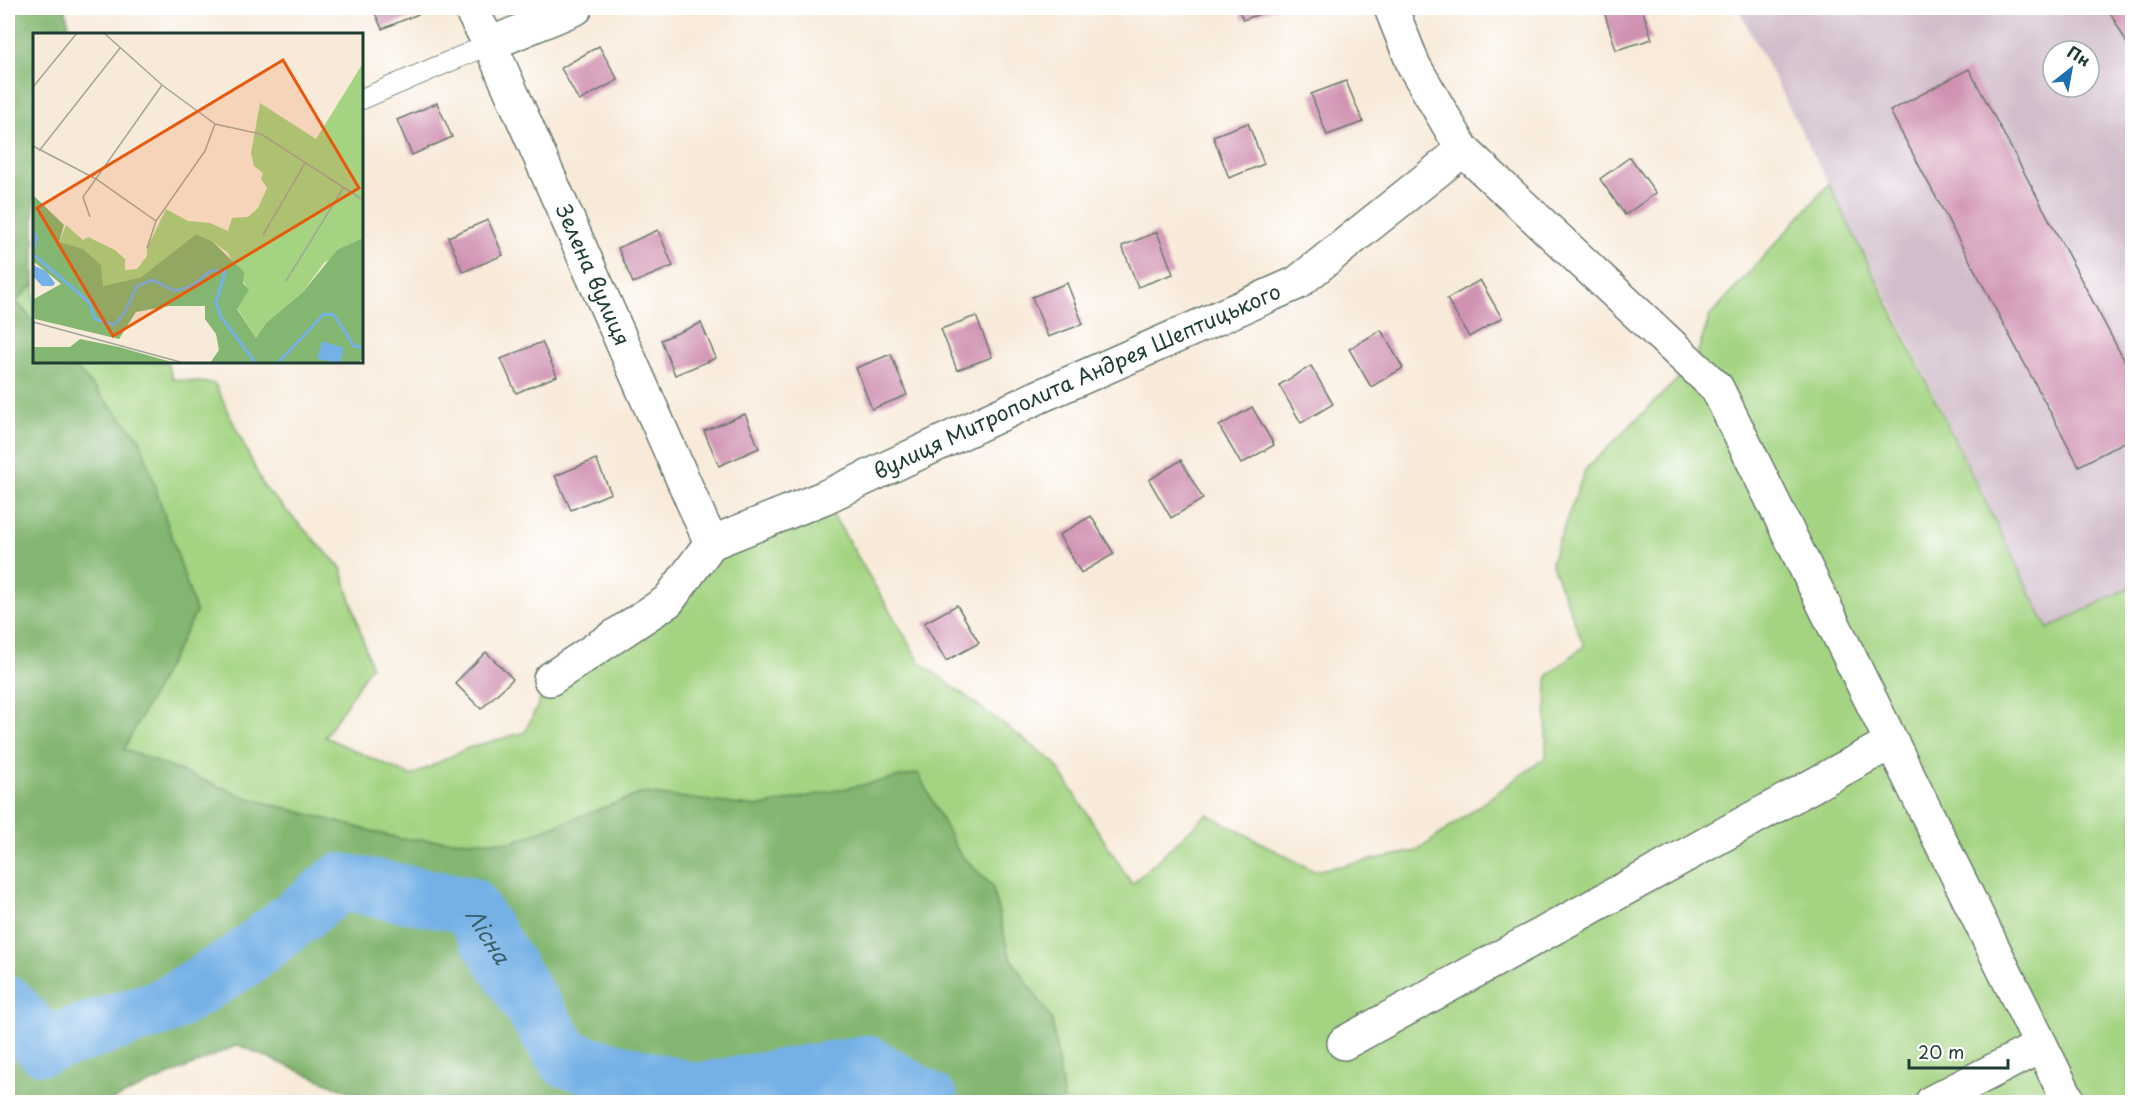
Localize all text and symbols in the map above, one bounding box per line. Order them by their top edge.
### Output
inset map [33,33,363,363]
north arrow [2041,39,2101,99]
text: Пн [2063,39,2095,72]
street label: Зелена вулиця [549,198,640,350]
street label: вулиця Митрополита Андрея Шептицького [868,274,1285,486]
water label: Лісна [459,901,520,971]
scale bar [1909,1032,2008,1070]
text: 20 m [1918,1038,1964,1065]

